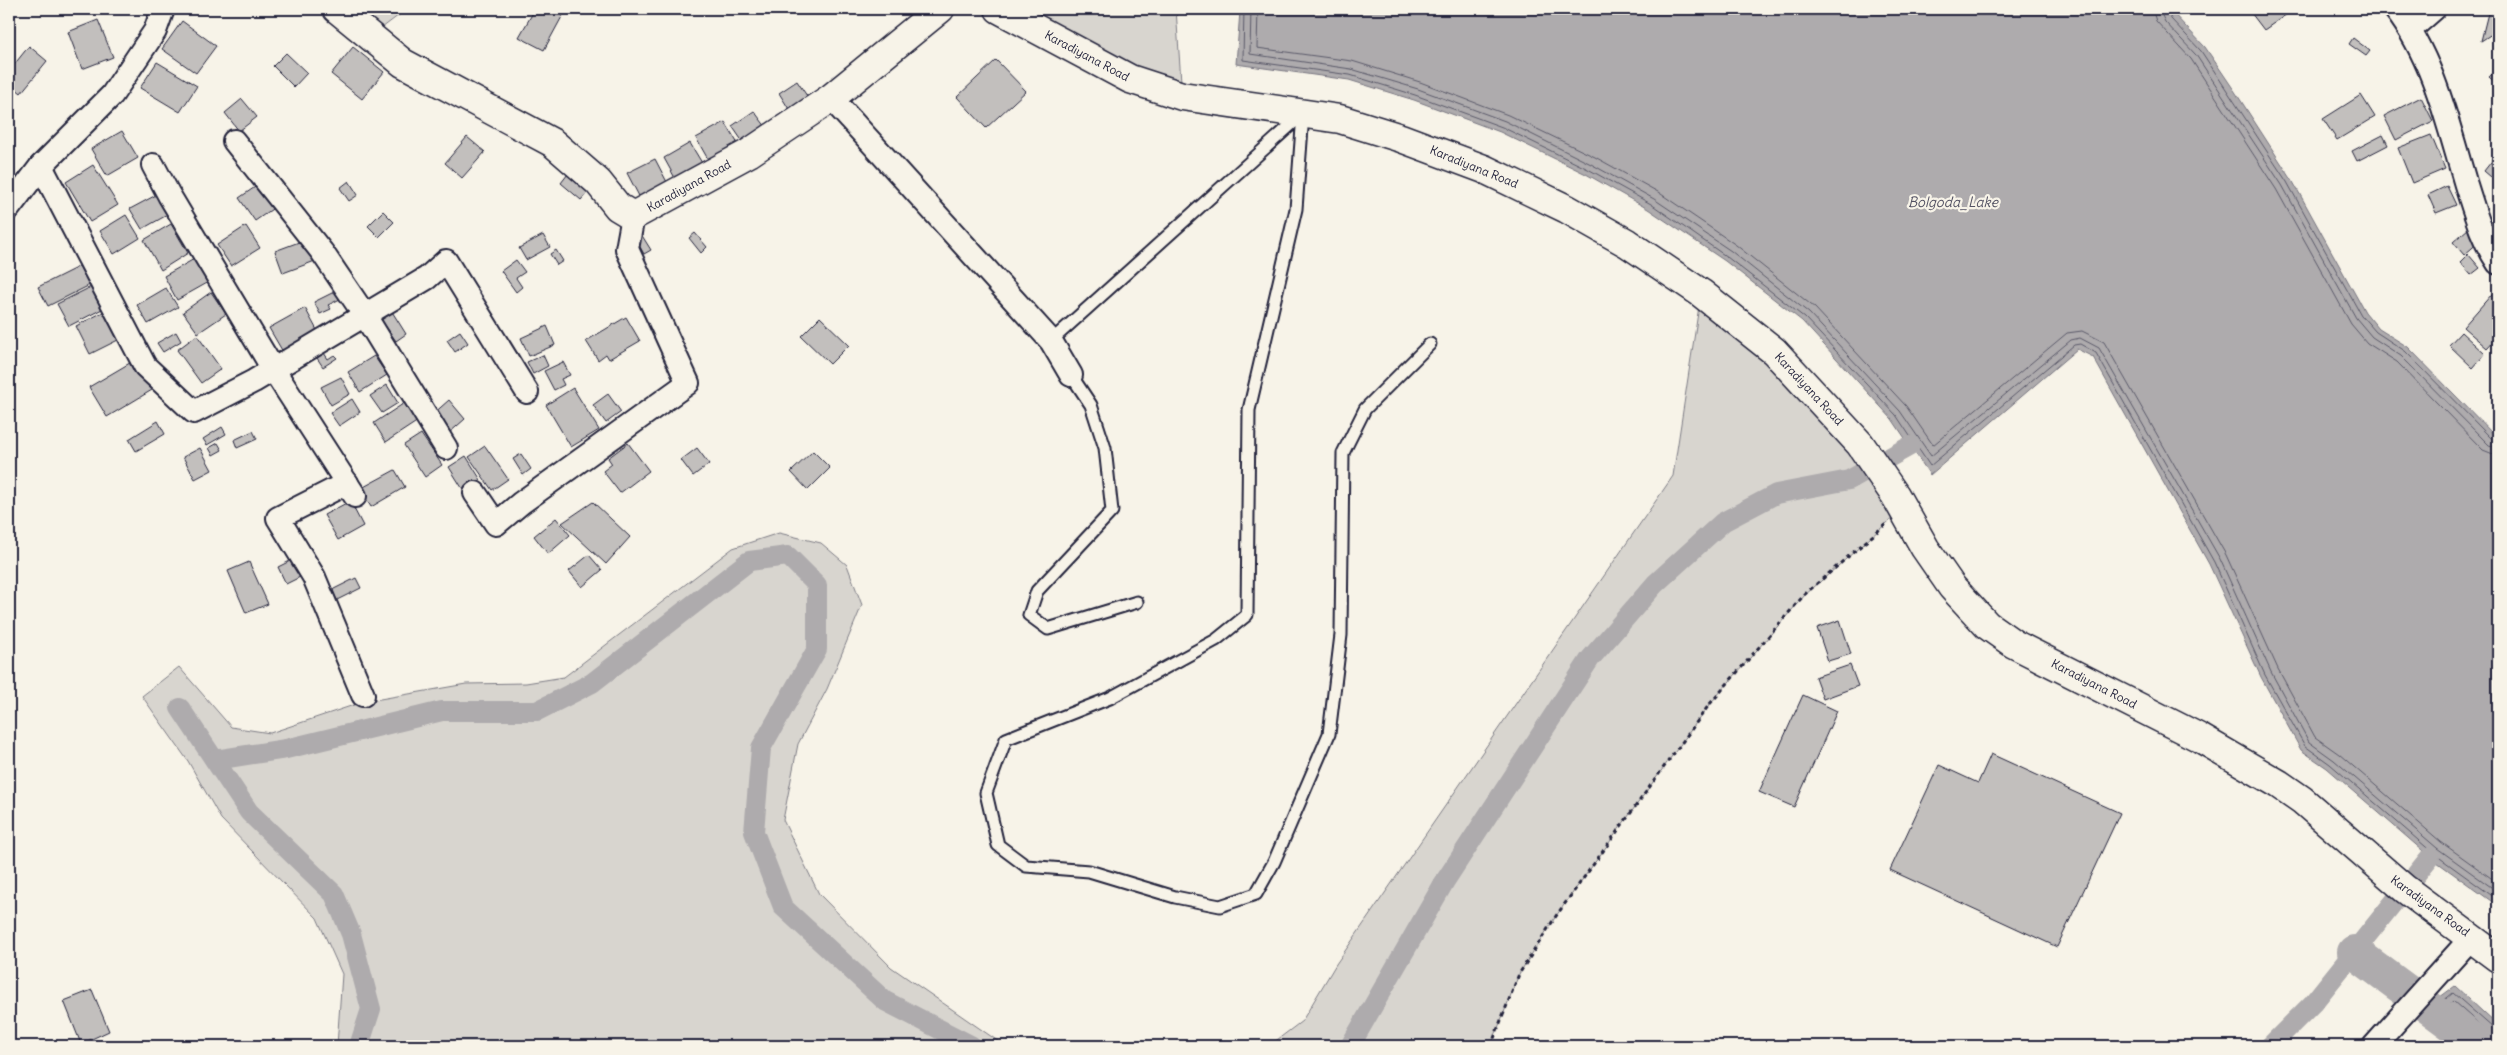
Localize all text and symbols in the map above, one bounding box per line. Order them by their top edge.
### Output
street label: Karadiyana Road [1042,27,1132,84]
street label: Karadiyana Road [1428,142,1521,191]
street label: Karadiyana Road [644,156,733,215]
water label: Bolgoda_Lake [1908,193,2000,211]
street label: Karadiyana Road [1772,349,1847,428]
street label: Karadiyana Road [2049,656,2139,712]
street label: Karadiyana Road [2388,872,2473,939]

